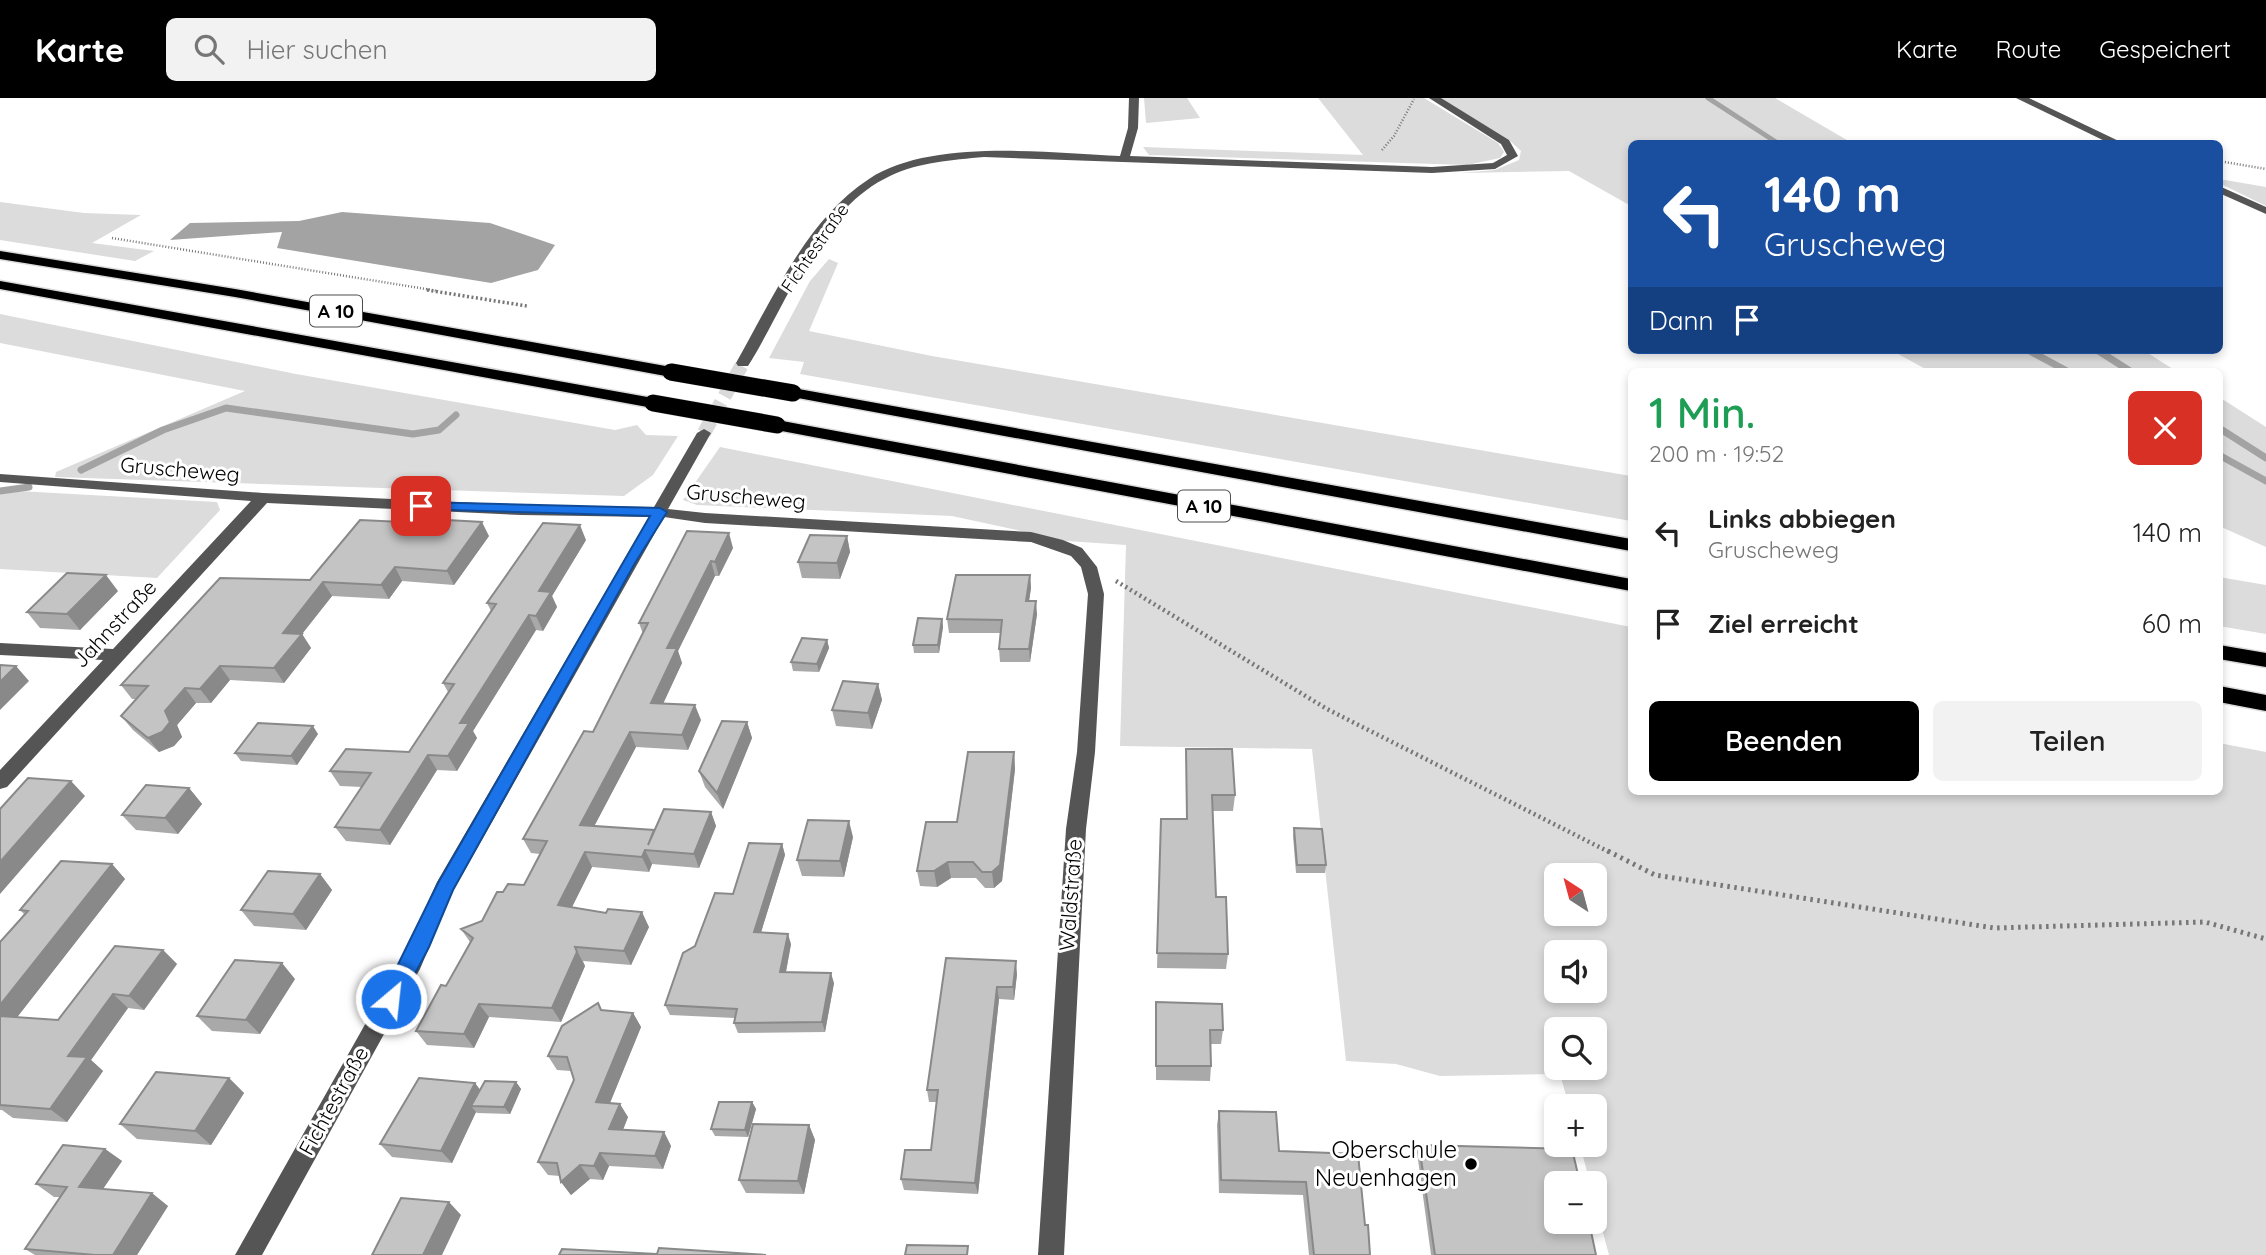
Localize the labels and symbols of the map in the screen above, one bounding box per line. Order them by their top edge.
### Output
street label: Fichtestraße [776,199,854,297]
road number: A 10 [310,295,362,326]
street label: Gruscheweg [119,451,241,487]
pin [391,476,451,536]
street label: Gruscheweg [685,478,807,514]
road number: A 10 [1178,490,1230,522]
street label: Jahnstraße [67,574,162,673]
street label: Waldstraße [1053,838,1087,952]
north arrow [1544,863,1606,926]
position arrow [354,962,428,1036]
street label: Fichtestraße [293,1042,374,1159]
place label: Oberschule Neuenhagen [1315,1134,1457,1192]
marker: Oberschule Neuenhagen [1463,1156,1479,1172]

